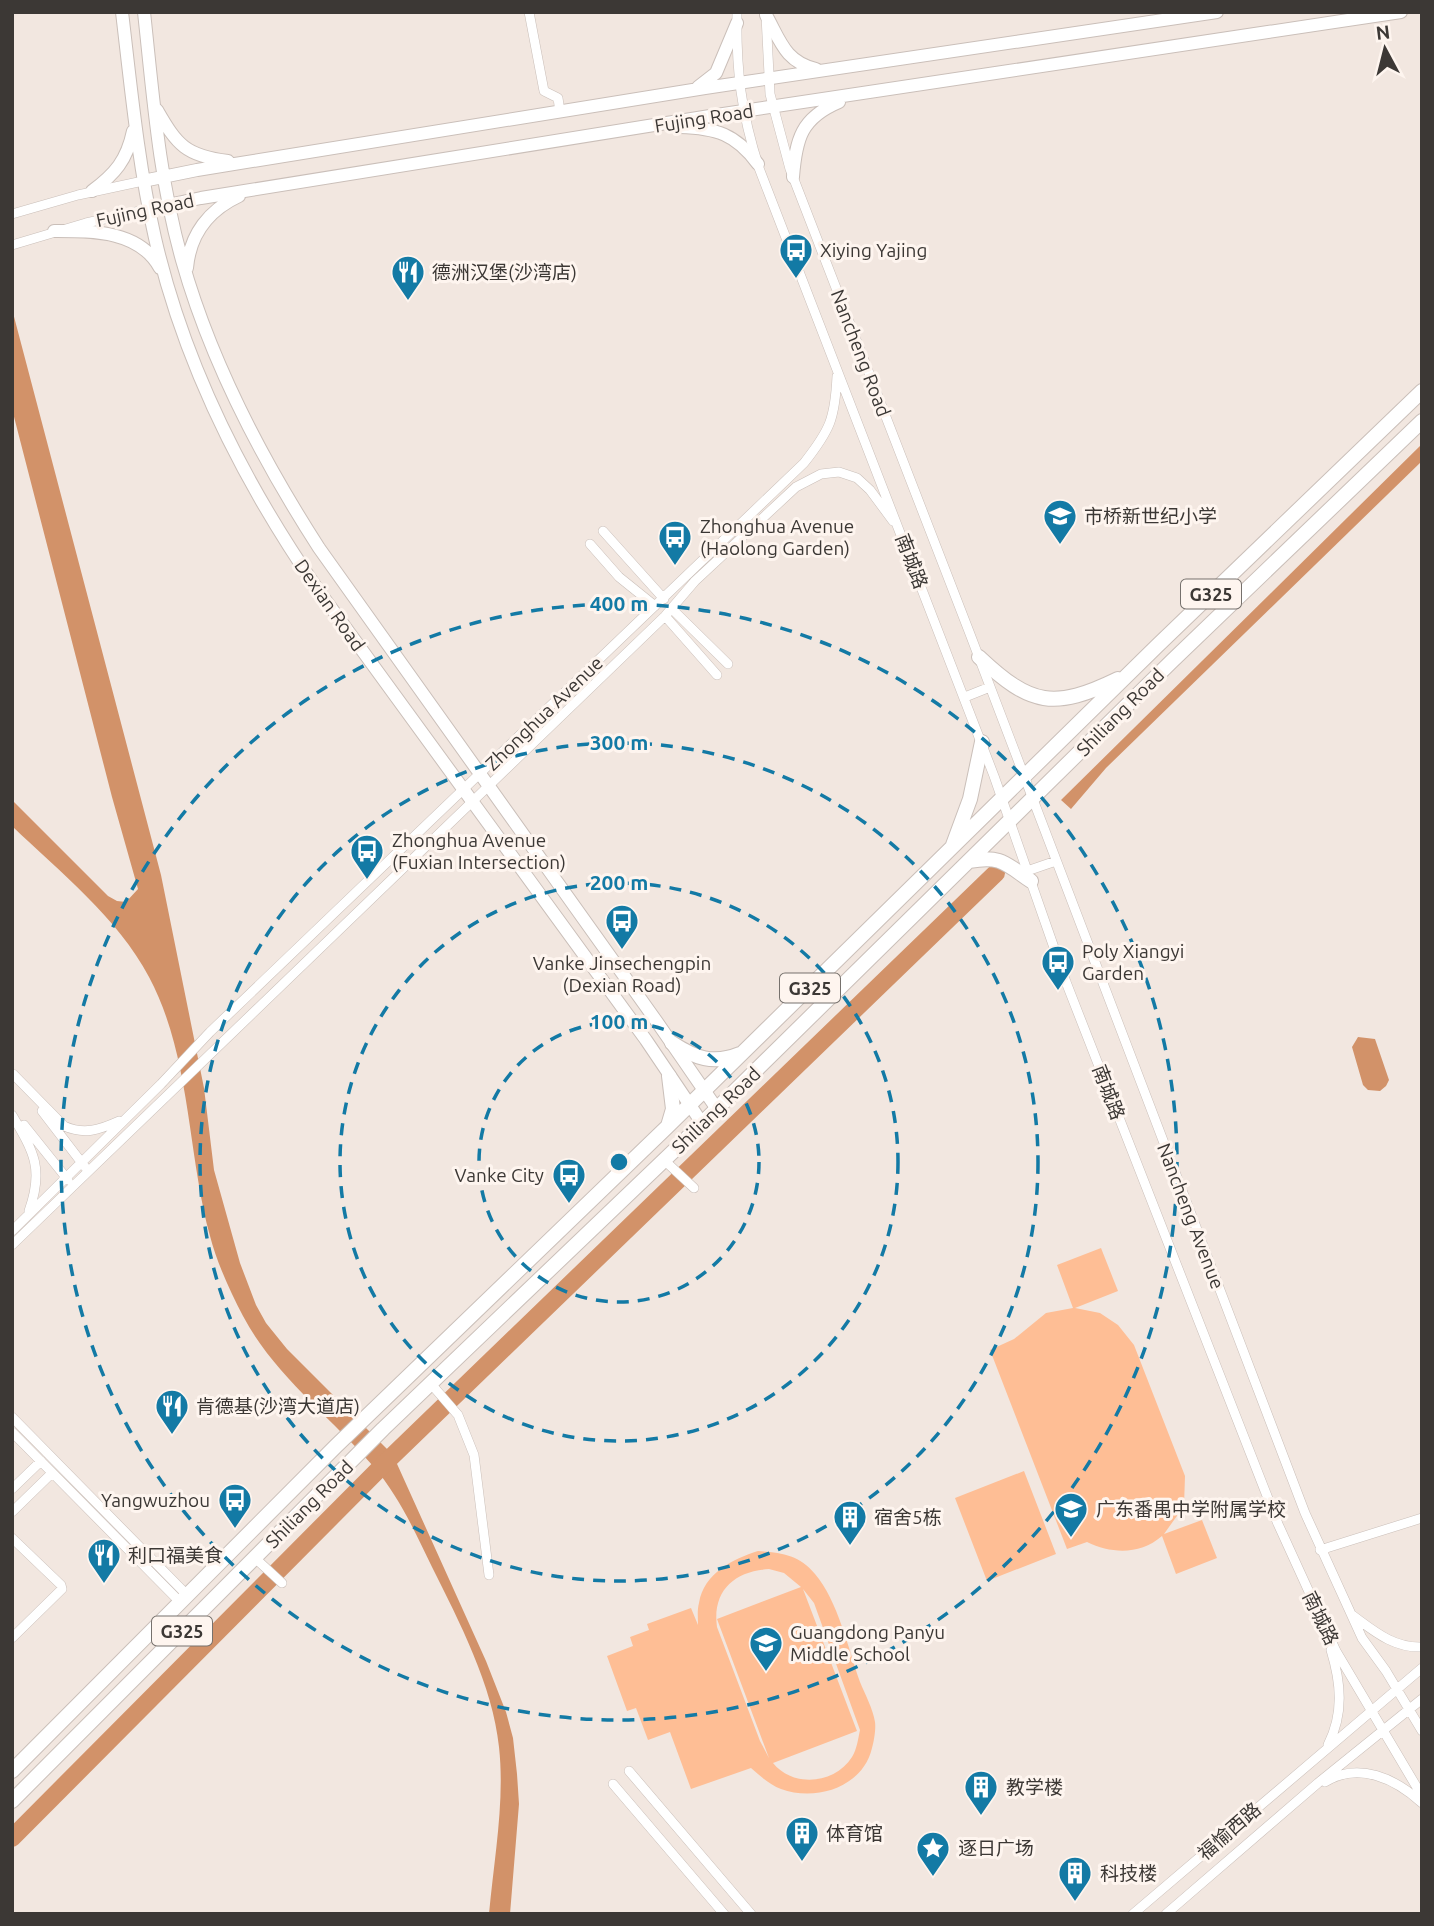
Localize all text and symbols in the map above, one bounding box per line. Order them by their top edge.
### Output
north arrow [1350,14,1420,84]
text: N [1375,20,1391,44]
street label: Fujing Road [653,99,755,137]
street label: Fujing Road [94,189,196,231]
bus stop icon: Xiying Yajing [777,231,815,280]
place label: Xiying Yajing [820,239,927,261]
restaurant icon: 德洲汉堡(沙湾店) [389,253,427,302]
place label: 德洲汉堡(沙湾店) [432,261,577,283]
street label: Nancheng Road [827,286,895,420]
school or university icon: 市桥新世纪小学 [1041,497,1079,546]
place label: 市桥新世纪小学 [1084,505,1217,527]
place label: Zhonghua Avenue (Haolong Garden) [700,515,854,559]
bus stop icon: Zhonghua Avenue (Haolong Garden) [656,518,694,567]
street label: 南城路 [892,530,932,592]
street label: Dexian Road [290,555,370,655]
road number: G325 [1181,580,1241,608]
text: 400 m [590,591,648,615]
street label: Zhonghua Avenue [481,651,607,775]
street label: Shiliang Road [1072,664,1168,760]
text: 300 m [590,730,648,754]
place label: Zhonghua Avenue (Fuxian Intersection) [392,829,566,873]
bus stop icon: Zhonghua Avenue (Fuxian Intersection) [348,832,386,881]
text: 200 m [590,870,648,894]
bus stop icon: Vanke Jinsechengpin (Dexian Road) [603,902,641,951]
place label: Poly Xiangyi Garden [1082,940,1184,984]
bus stop icon: Poly Xiangyi Garden [1039,943,1077,992]
place label: Vanke Jinsechengpin (Dexian Road) [533,952,711,996]
road number: G325 [780,973,840,1002]
text: 100 m [590,1009,648,1033]
street label: 南城路 [1089,1061,1129,1123]
street label: Shiliang Road [667,1062,765,1158]
street label: Nancheng Avenue [1153,1140,1229,1292]
centre of rings [607,1150,631,1174]
bus stop icon: Vanke City [550,1156,588,1205]
place label: Vanke City [455,1164,544,1186]
restaurant icon: 肯德基(沙湾大道店) [153,1387,191,1436]
place label: 肯德基(沙湾大道店) [196,1395,360,1417]
street label: Shiliang Road [261,1456,357,1552]
bus stop icon: Yangwuzhou [216,1481,254,1530]
place label: Yangwuzhou [101,1489,210,1511]
school or university icon: 广东番禺中学附属学校 [1052,1490,1090,1539]
building icon: 宿舍5栋 [831,1498,869,1547]
place label: 广东番禺中学附属学校 [1096,1498,1286,1520]
place label: 宿舍5栋 [874,1506,942,1528]
restaurant icon: 利口福美食 [85,1536,123,1585]
place label: 利口福美食 [128,1544,223,1566]
street label: 南城路 [1299,1588,1343,1648]
road number: G325 [152,1616,212,1646]
place label: Guangdong Panyu Middle School [790,1621,945,1665]
school or university icon: Guangdong Panyu Middle School [747,1624,785,1673]
building icon: 教学楼 [962,1768,1000,1817]
place label: 教学楼 [1006,1776,1063,1798]
street label: 福愉西路 [1193,1798,1265,1864]
building icon: 体育馆 [783,1814,821,1863]
place label: 体育馆 [826,1822,883,1844]
place icon: 逐日广场 [914,1829,952,1878]
place label: 逐日广场 [958,1837,1034,1859]
building icon: 科技楼 [1056,1854,1094,1903]
place label: 科技楼 [1100,1862,1157,1884]

